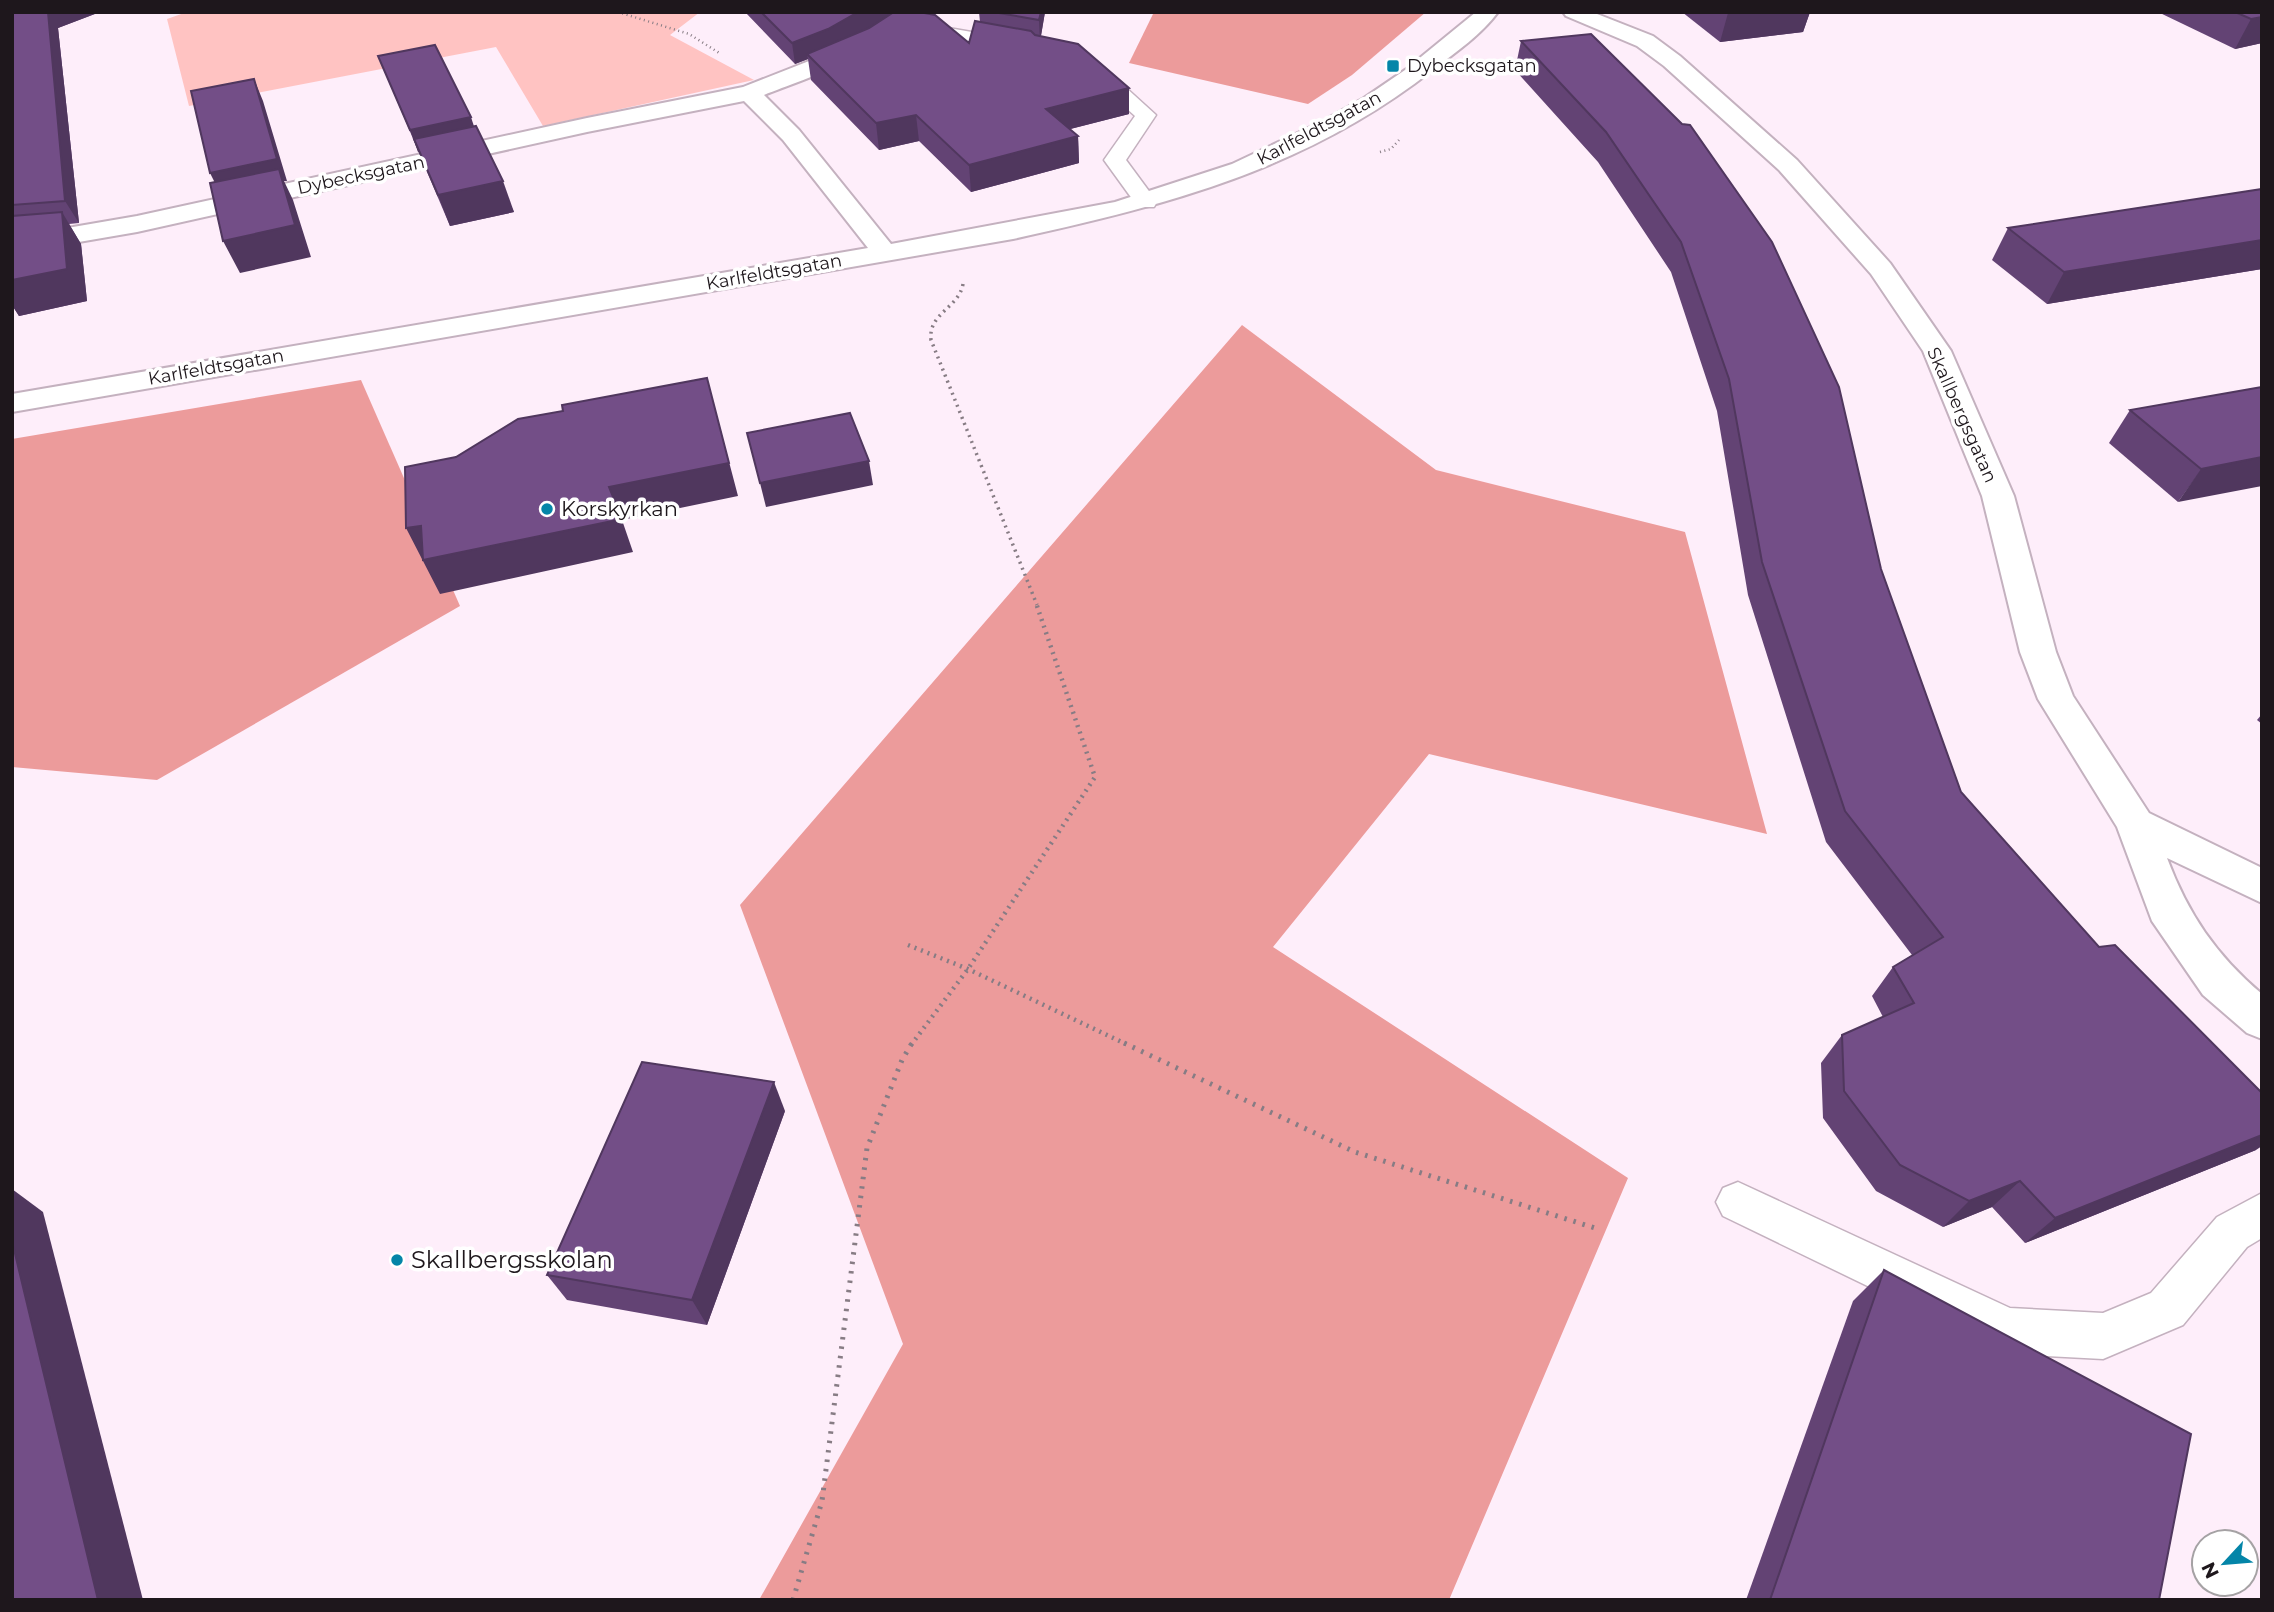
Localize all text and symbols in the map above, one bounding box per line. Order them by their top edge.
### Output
place label: Dybecksgatan [1407,55,1537,77]
marker: Dybecksgatan [1385,58,1401,74]
street label: Karlfeldtsgatan [1253,86,1385,170]
street label: Dybecksgatan [295,151,427,199]
street label: Karlfeldtsgatan [704,249,844,295]
street label: Karlfeldtsgatan [146,344,286,390]
street label: Skallbergsgatan [1922,344,2002,486]
place label: Korskyrkan [561,496,678,521]
marker: Korskyrkan [539,501,555,517]
place label: Skallbergsskolan [411,1245,613,1274]
marker: Skallbergsskolan [389,1252,405,1268]
north arrow [2190,1528,2260,1598]
text: N [2196,1558,2224,1582]

